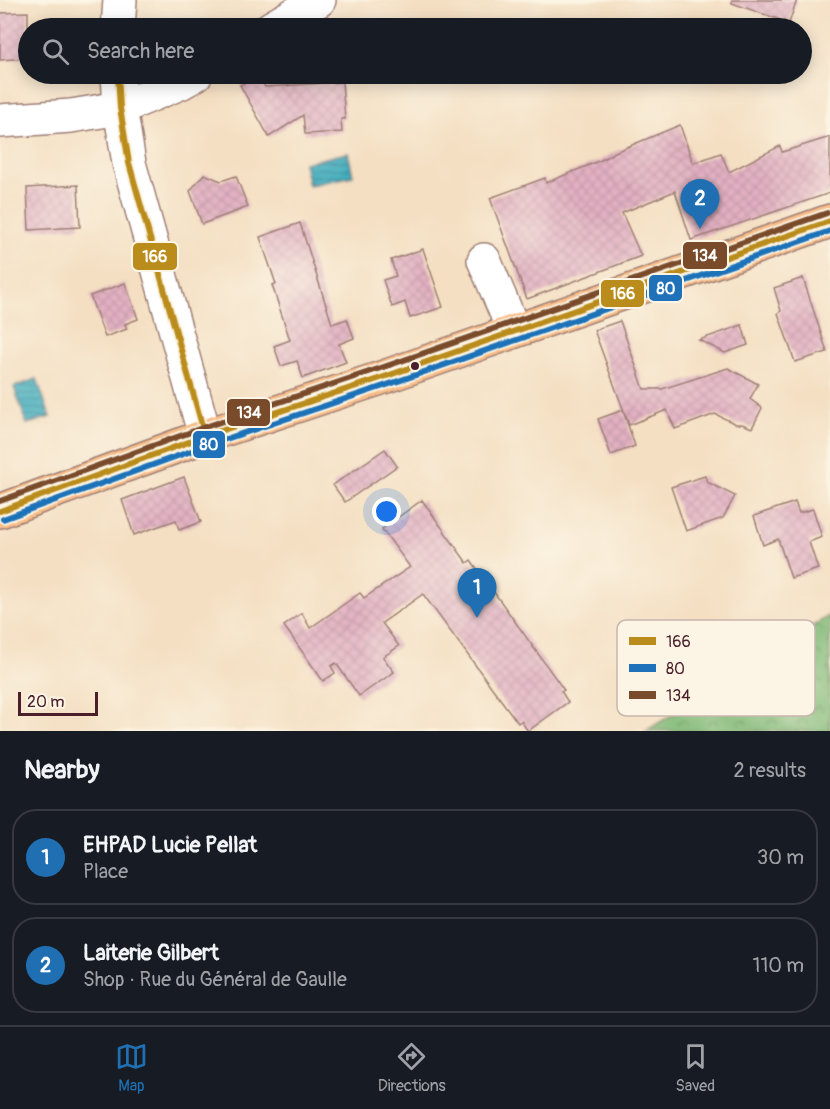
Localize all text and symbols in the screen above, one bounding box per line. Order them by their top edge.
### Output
search box [18,18,812,84]
icon: search [39,35,72,68]
text: Search here [87,37,194,65]
pin: 2 [680,180,720,229]
line badge: 134 [682,241,728,270]
line badge: 166 [132,242,178,271]
text: 134 [693,246,718,266]
text: 166 [143,247,167,267]
line badge: 80 [648,274,683,302]
line badge: 166 [600,279,645,308]
text: 80 [657,279,676,299]
text: 166 [611,284,635,304]
unlabelled marker [409,360,421,372]
line badge: 134 [226,398,271,427]
text: 134 [237,403,262,423]
line badge: 80 [192,430,226,459]
text: 80 [200,435,219,455]
your location [372,497,401,526]
pin: 1 [458,568,496,618]
legend [617,620,815,716]
text: 166 [666,632,691,652]
text: 80 [666,659,685,679]
text: 134 [666,686,690,706]
scale bar [18,689,98,716]
text: 20 m [27,692,65,712]
text: Nearby [24,754,100,786]
text: 2 results [734,758,806,783]
text: EHPAD Lucie Pellat [83,831,257,859]
text: 1 [42,845,49,870]
text: 30 m [757,845,804,870]
text: Place [83,859,128,884]
text: Laiterie Gilbert [83,939,219,967]
text: 2 [40,953,51,978]
text: 110 m [753,953,804,978]
text: Shop · Rue du Général de Gaulle [83,967,347,992]
tab: Map [115,1040,148,1096]
tab: Directions [378,1040,446,1096]
tab: Saved [675,1040,715,1096]

